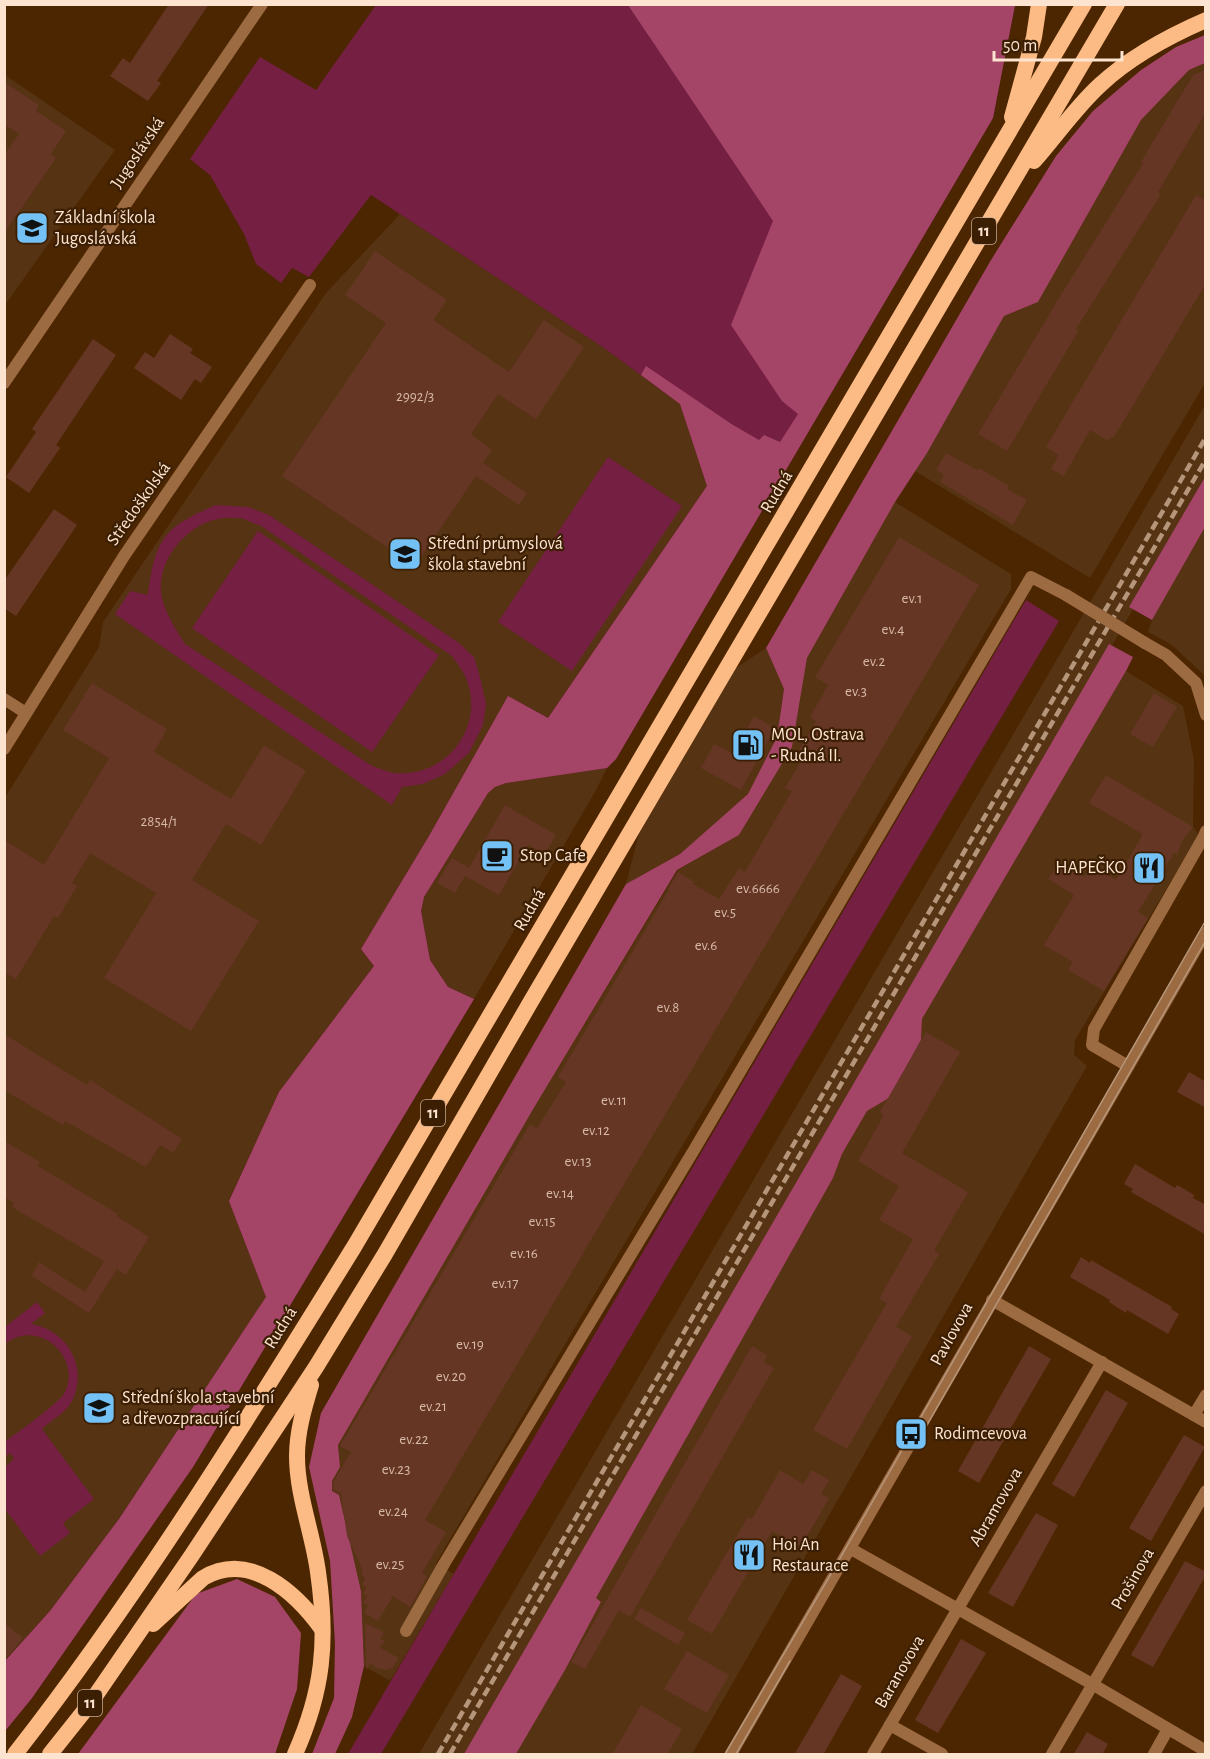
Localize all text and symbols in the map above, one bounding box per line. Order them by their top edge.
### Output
scale bar [994,24,1122,62]
text: 50 m [1003,37,1037,55]
street label: Jugoslávská [108,114,168,192]
place label: Základní škola Jugoslávská [55,209,156,248]
school or university icon: Základní škola Jugoslávská [14,210,50,246]
road number: 11 [972,218,996,244]
house number: 2992/3 [396,389,434,404]
street label: Středoškolská [104,459,174,549]
street label: Rudná [758,468,796,516]
place label: Střední průmyslová škola stavební [428,535,563,574]
school or university icon: Střední průmyslová škola stavební [387,536,423,572]
house number: ev.1 [902,591,922,606]
house number: ev.4 [882,622,904,637]
house number: ev.2 [863,654,885,669]
house number: ev.3 [845,684,867,699]
place label: MOL, Ostrava - Rudná II. [771,726,864,765]
fuel station icon: MOL, Ostrava - Rudná II. [730,727,766,763]
house number: 2854/1 [141,814,177,829]
cafe icon: Stop Cafe [479,838,515,874]
place label: Stop Cafe [520,847,586,865]
restaurant icon: HAPEČKO [1131,850,1167,886]
place label: HAPEČKO [1055,856,1126,877]
house number: ev.6666 [736,881,780,896]
street label: Rudná [511,886,549,934]
house number: ev.5 [714,905,736,920]
house number: ev.6 [695,938,717,953]
house number: ev.8 [657,1000,679,1015]
house number: ev.11 [601,1093,627,1108]
road number: 11 [421,1100,445,1126]
house number: ev.12 [582,1123,610,1138]
house number: ev.13 [565,1154,592,1169]
house number: ev.14 [546,1186,574,1201]
house number: ev.15 [528,1214,556,1229]
house number: ev.16 [510,1246,538,1261]
house number: ev.17 [491,1276,519,1291]
street label: Pavlovova [927,1299,977,1369]
street label: Rudná [261,1304,301,1352]
house number: ev.19 [456,1337,484,1352]
house number: ev.20 [436,1369,466,1384]
place label: Střední škola stavební a dřevozpracující [122,1389,275,1428]
school or university icon: Střední škola stavební a dřevozpracující [81,1390,117,1426]
house number: ev.21 [419,1399,447,1414]
bus stop icon: Rodimcevova [893,1416,929,1452]
place label: Rodimcevova [934,1425,1027,1443]
house number: ev.22 [399,1432,429,1447]
house number: ev.23 [382,1462,410,1477]
street label: Abramovova [966,1464,1026,1550]
house number: ev.24 [378,1504,408,1519]
place label: Hoi An Restaurace [772,1536,849,1575]
restaurant icon: Hoi An Restaurace [731,1537,767,1573]
street label: Prošinova [1108,1545,1158,1613]
house number: ev.25 [376,1557,404,1572]
street label: Baranovova [872,1632,928,1712]
road number: 11 [78,1690,102,1716]

